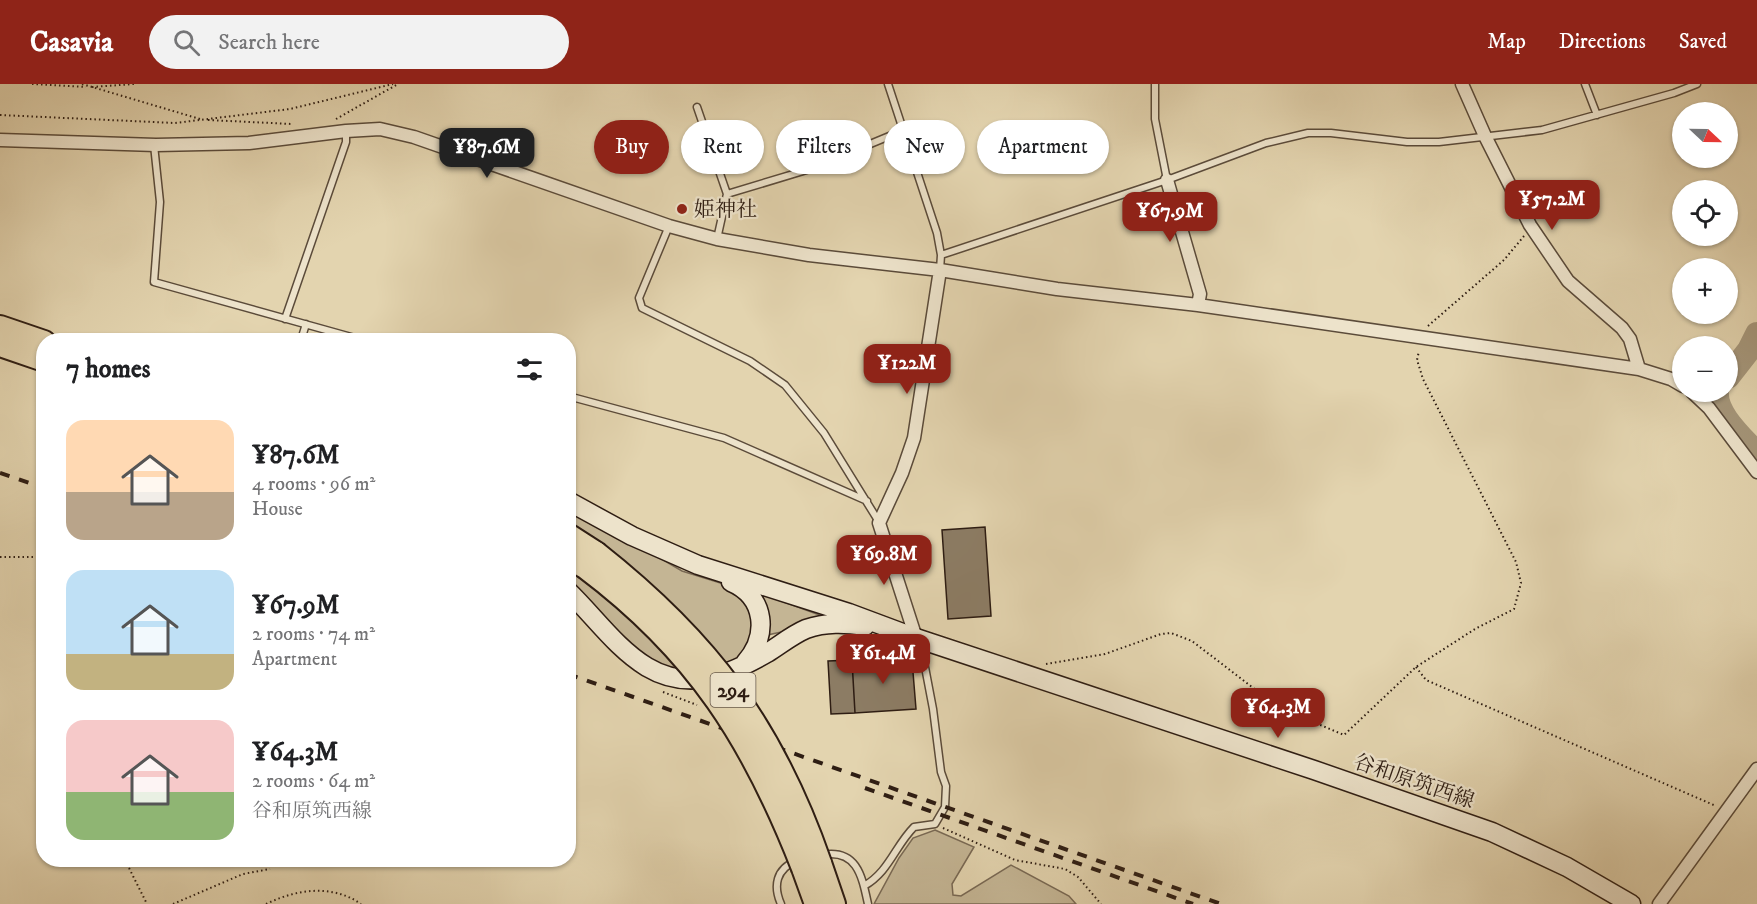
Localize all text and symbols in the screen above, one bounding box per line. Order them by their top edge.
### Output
search box [149,15,569,69]
text: Casavia [30,25,113,60]
icon: search [170,26,203,59]
text: Search here [218,29,320,56]
text: Map [1487,29,1526,55]
text: Directions [1559,29,1646,55]
text: Saved [1679,29,1727,55]
north arrow [1672,102,1738,168]
map controls [1672,102,1738,402]
chip: Buy [594,120,669,174]
chip: Rent [681,120,764,174]
chip: Filters [776,120,872,174]
chip: New [884,120,965,174]
chip: Apartment [977,120,1109,174]
pin: ¥87.6M [438,128,536,179]
text: ¥87.6M [453,135,521,160]
pin: ¥57.2M [1503,180,1601,231]
button: locate [1672,180,1738,246]
text: ¥57.2M [1519,187,1585,212]
pin: ¥67.9M [1121,192,1219,243]
place label: 姫神社 [694,197,757,223]
text: ¥67.9M [1136,199,1204,224]
marker: 姫神社 [675,202,689,216]
button: + [1672,258,1738,324]
button: − [1672,336,1738,402]
pin: ¥122M [865,344,949,395]
text: ¥122M [878,351,936,376]
text: 7 homes [66,353,150,386]
icon: filters [513,353,546,386]
text: ¥87.6M [252,439,339,472]
icon: home [114,444,186,516]
text: 4 rooms · 96 m² [252,472,375,497]
text: House [252,497,303,522]
pin: ¥69.8M [835,535,933,586]
text: ¥69.8M [851,542,917,567]
text: ¥67.9M [252,589,339,622]
icon: home [114,594,186,666]
text: 2 rooms · 74 m² [252,622,375,647]
pin: ¥61.4M [834,634,932,685]
text: ¥61.4M [850,641,916,666]
text: Apartment [252,647,337,672]
road number: 294 [710,673,756,707]
pin: ¥64.3M [1229,688,1327,739]
text: ¥64.3M [1245,695,1311,720]
text: ¥64.3M [252,736,338,769]
icon: home [114,744,186,816]
street label: 谷和原筑西線 [1350,749,1477,815]
text: 2 rooms · 64 m² [252,769,375,794]
text: 谷和原筑西線 [252,799,372,824]

